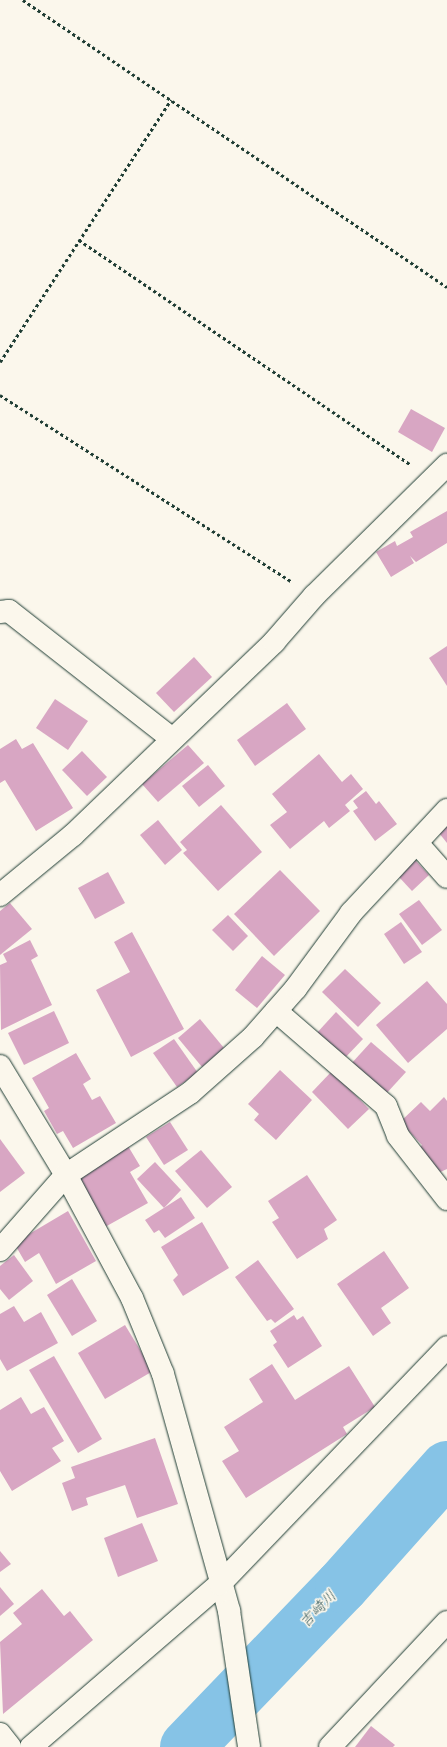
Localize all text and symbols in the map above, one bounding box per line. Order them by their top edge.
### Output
water label: 吉崎川 [297,1588,341,1632]

